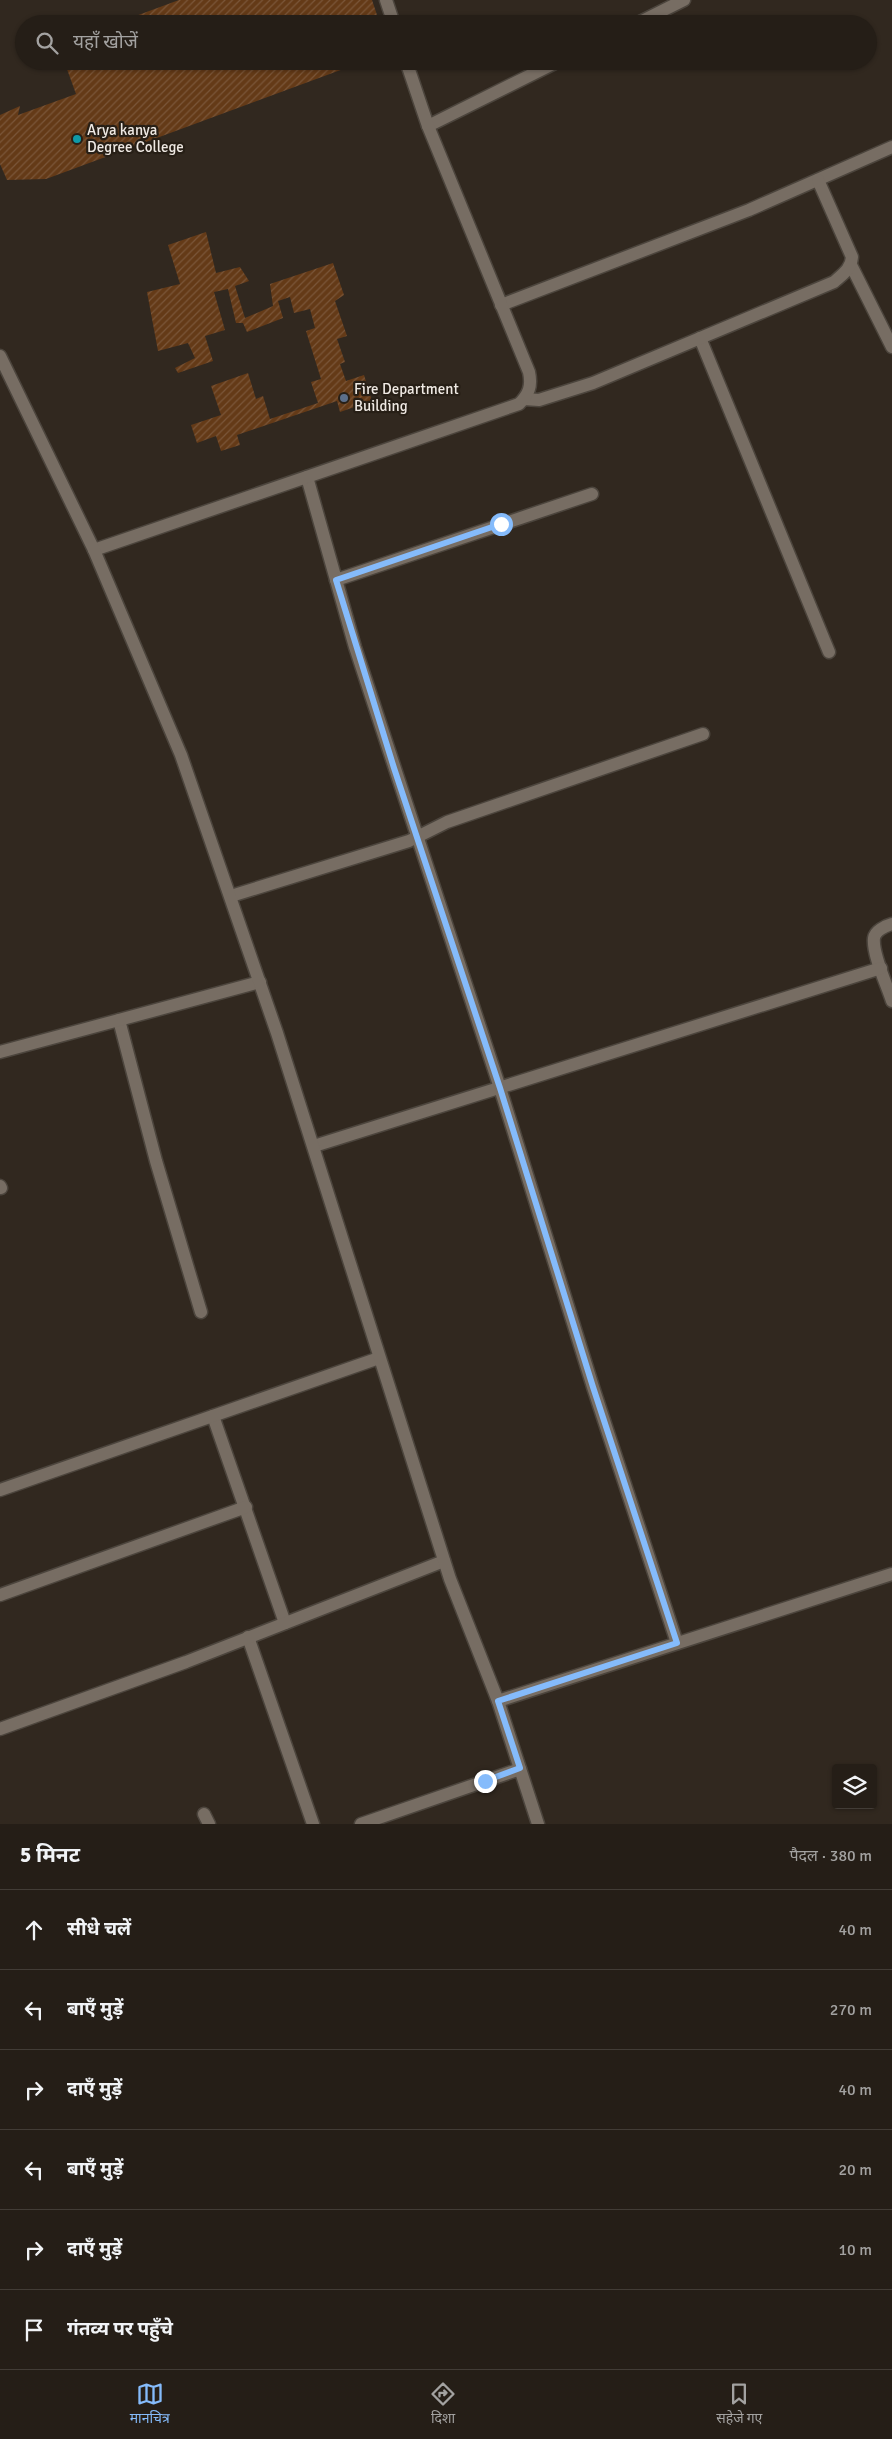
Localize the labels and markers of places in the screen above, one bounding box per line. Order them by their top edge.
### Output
place label: Arya kanya Degree College [87,121,184,156]
marker: Arya kanya Degree College [71,133,83,145]
place label: Fire Department Building [354,380,459,415]
marker: Fire Department Building [338,392,350,404]

